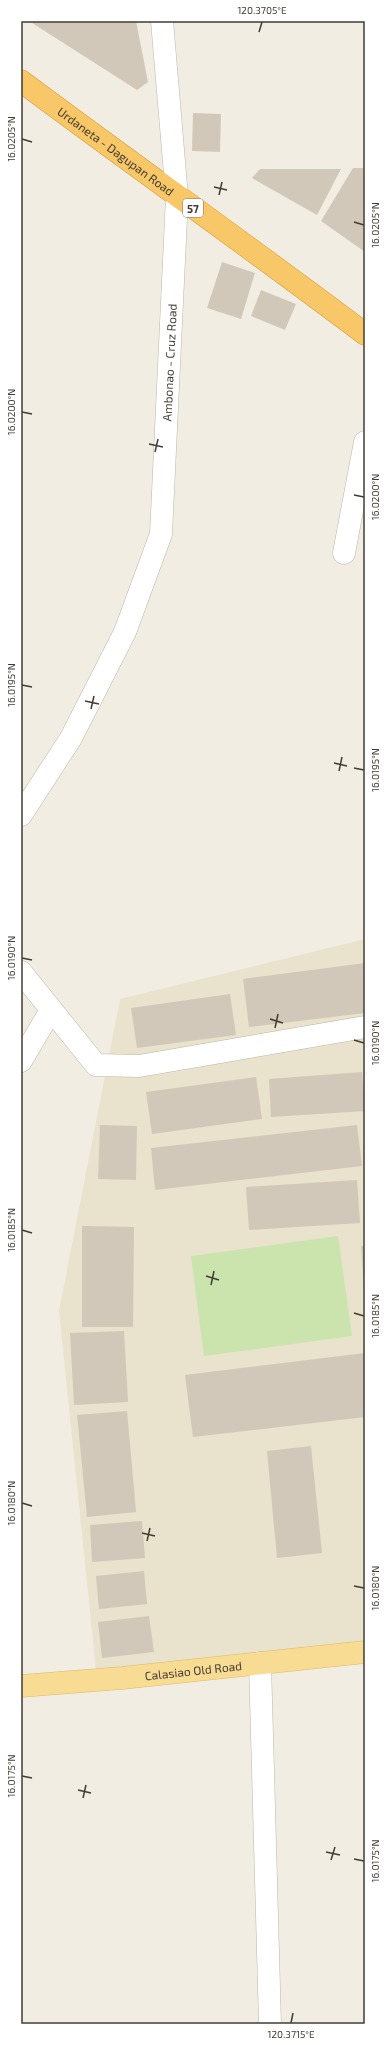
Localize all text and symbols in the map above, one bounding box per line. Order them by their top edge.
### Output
text: 120.3705°E [237,4,287,16]
street label: Urdaneta - Dagupan Road [55,104,177,198]
text: 16.0205°N [5,116,17,162]
road number: 57 [183,199,203,217]
text: 16.0205°N [369,202,381,248]
street label: Ambonao - Cruz Road [159,303,179,422]
text: 16.0200°N [5,389,17,435]
text: 16.0200°N [369,474,381,520]
text: 16.0195°N [5,663,17,707]
text: 16.0195°N [369,748,381,792]
text: 16.0190°N [5,936,17,980]
text: 16.0190°N [369,1021,381,1065]
text: 16.0185°N [5,1208,17,1252]
text: 16.0185°N [369,1294,381,1338]
text: 16.0180°N [5,1481,17,1525]
text: 16.0180°N [369,1566,381,1610]
street label: Calasiao Old Road [144,1658,243,1683]
text: 16.0175°N [5,1754,17,1798]
text: 16.0175°N [369,1839,381,1883]
text: 120.3715°E [267,2028,315,2040]

